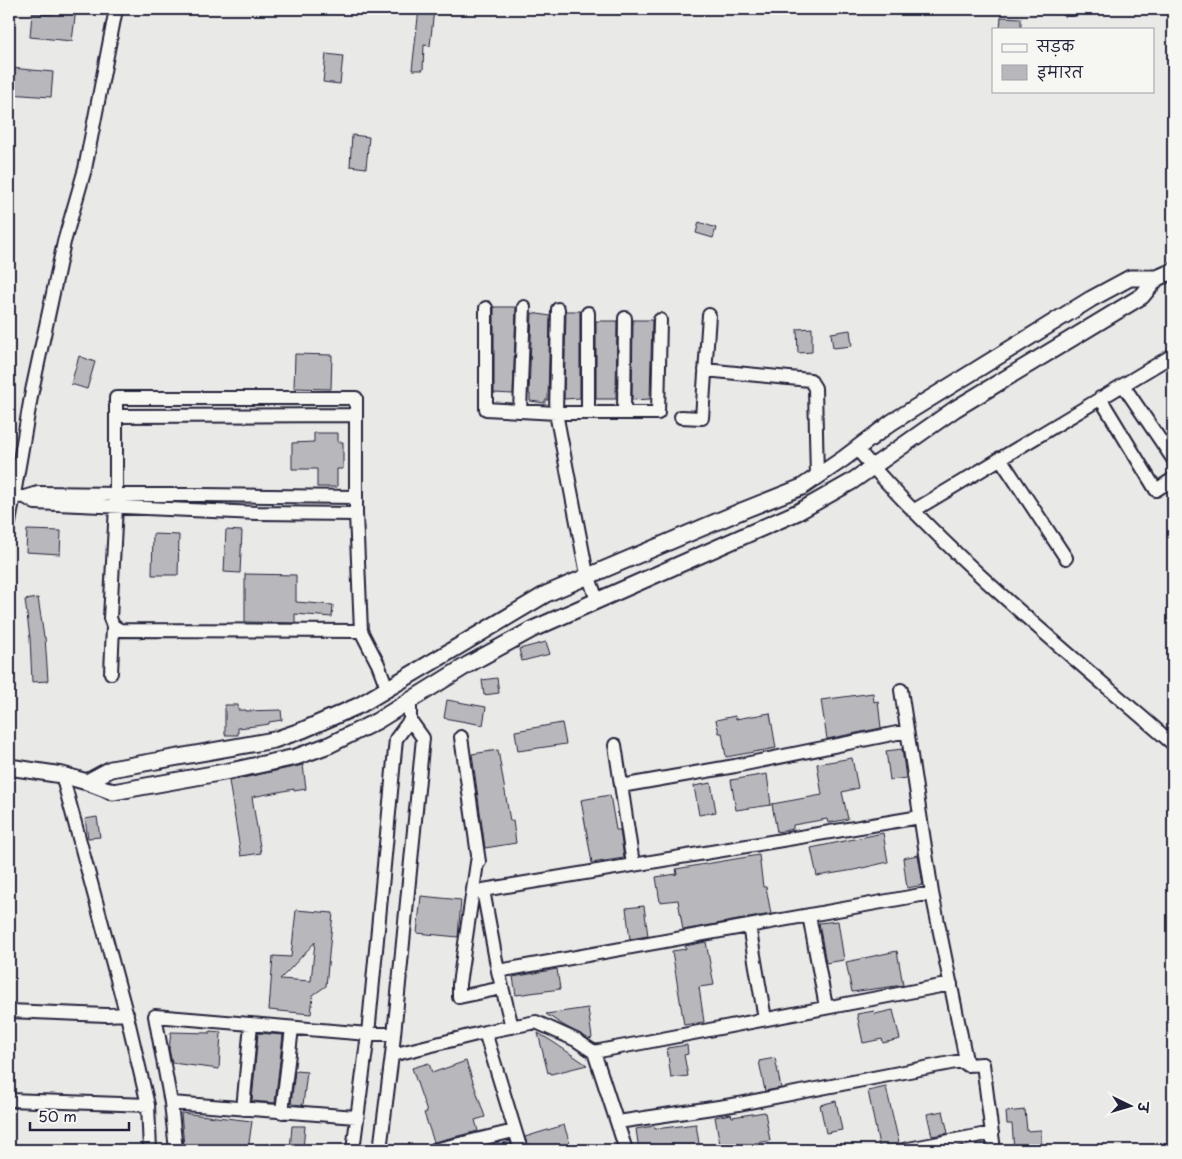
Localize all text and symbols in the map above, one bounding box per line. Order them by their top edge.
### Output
legend [992,28,1154,92]
text: सड़क [1036,34,1075,57]
text: इमारत [1037,60,1084,83]
north arrow [1104,1082,1154,1132]
scale bar [30,1099,129,1131]
text: उ [1132,1100,1154,1114]
text: 50 m [38,1104,77,1127]

